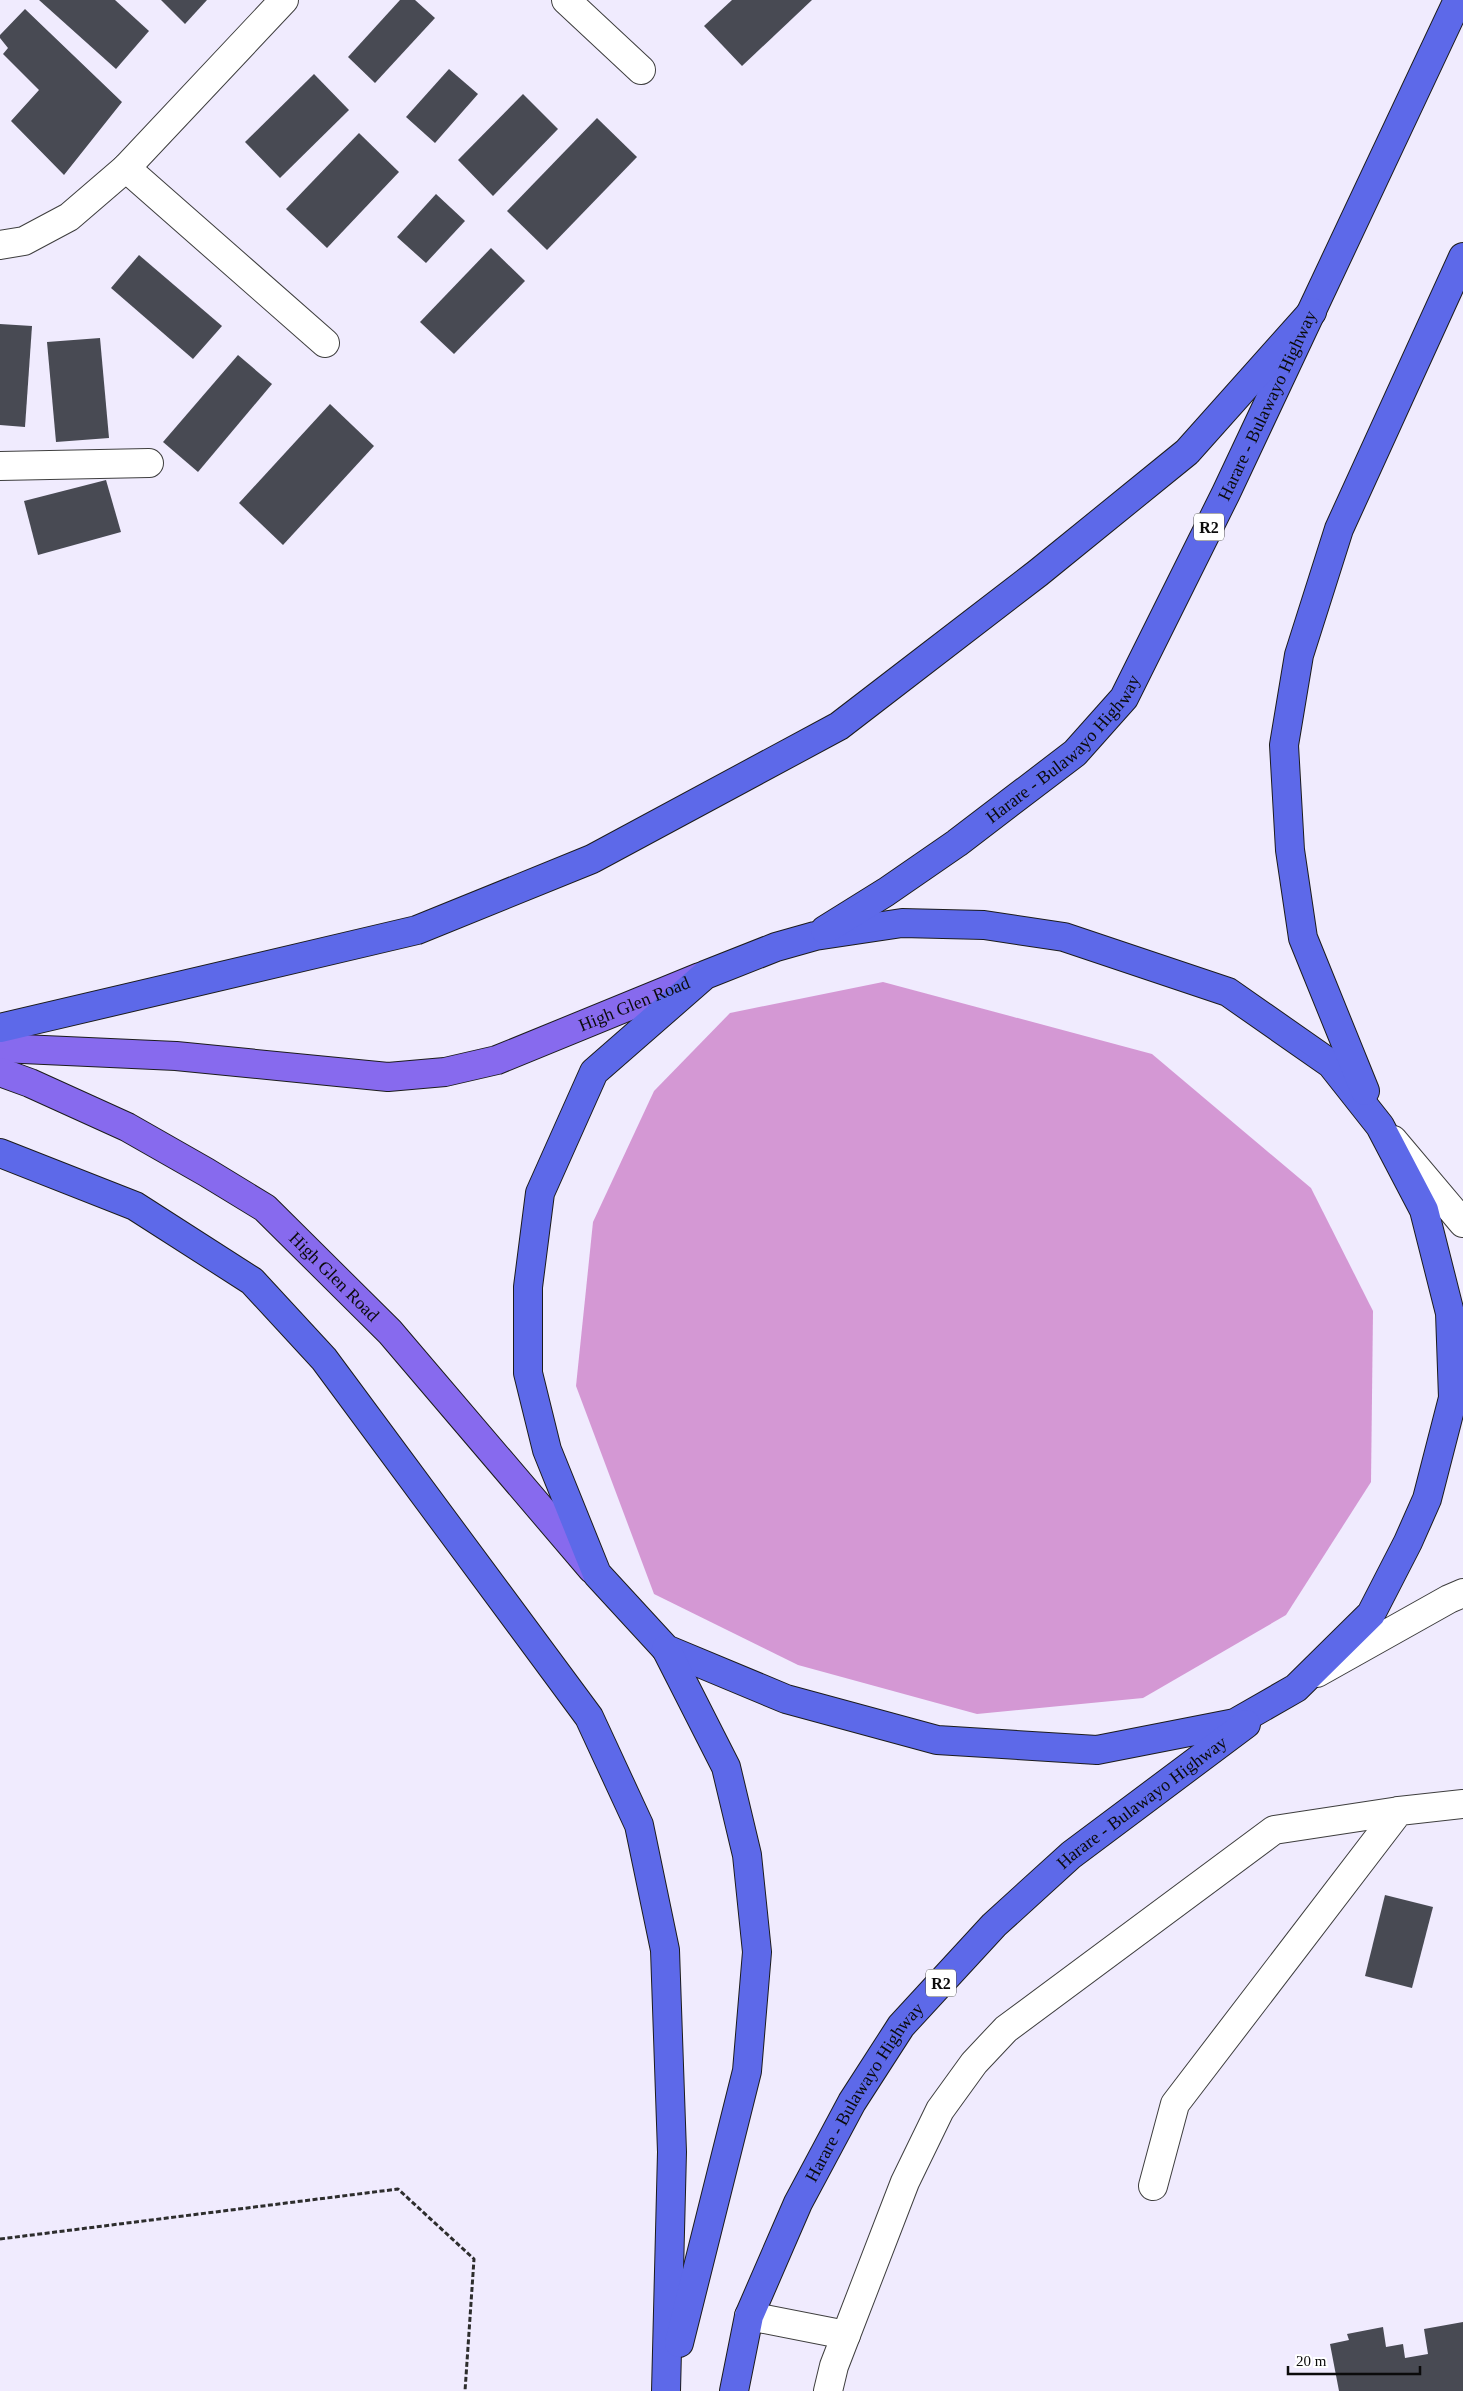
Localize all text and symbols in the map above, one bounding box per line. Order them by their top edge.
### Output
street label: Harare - Bulawayo Highway [1214,307,1320,504]
road number: R2 [1194,514,1224,540]
street label: Harare - Bulawayo Highway [982,672,1144,827]
street label: High Glen Road [576,972,693,1036]
street label: High Glen Road [285,1228,383,1325]
street label: Harare - Bulawayo Highway [1053,1732,1231,1873]
road number: R2 [926,1970,956,1996]
street label: Harare - Bulawayo Highway [801,1999,927,2185]
scale bar [1288,2344,1420,2376]
text: 20 m [1296,2353,1327,2369]

